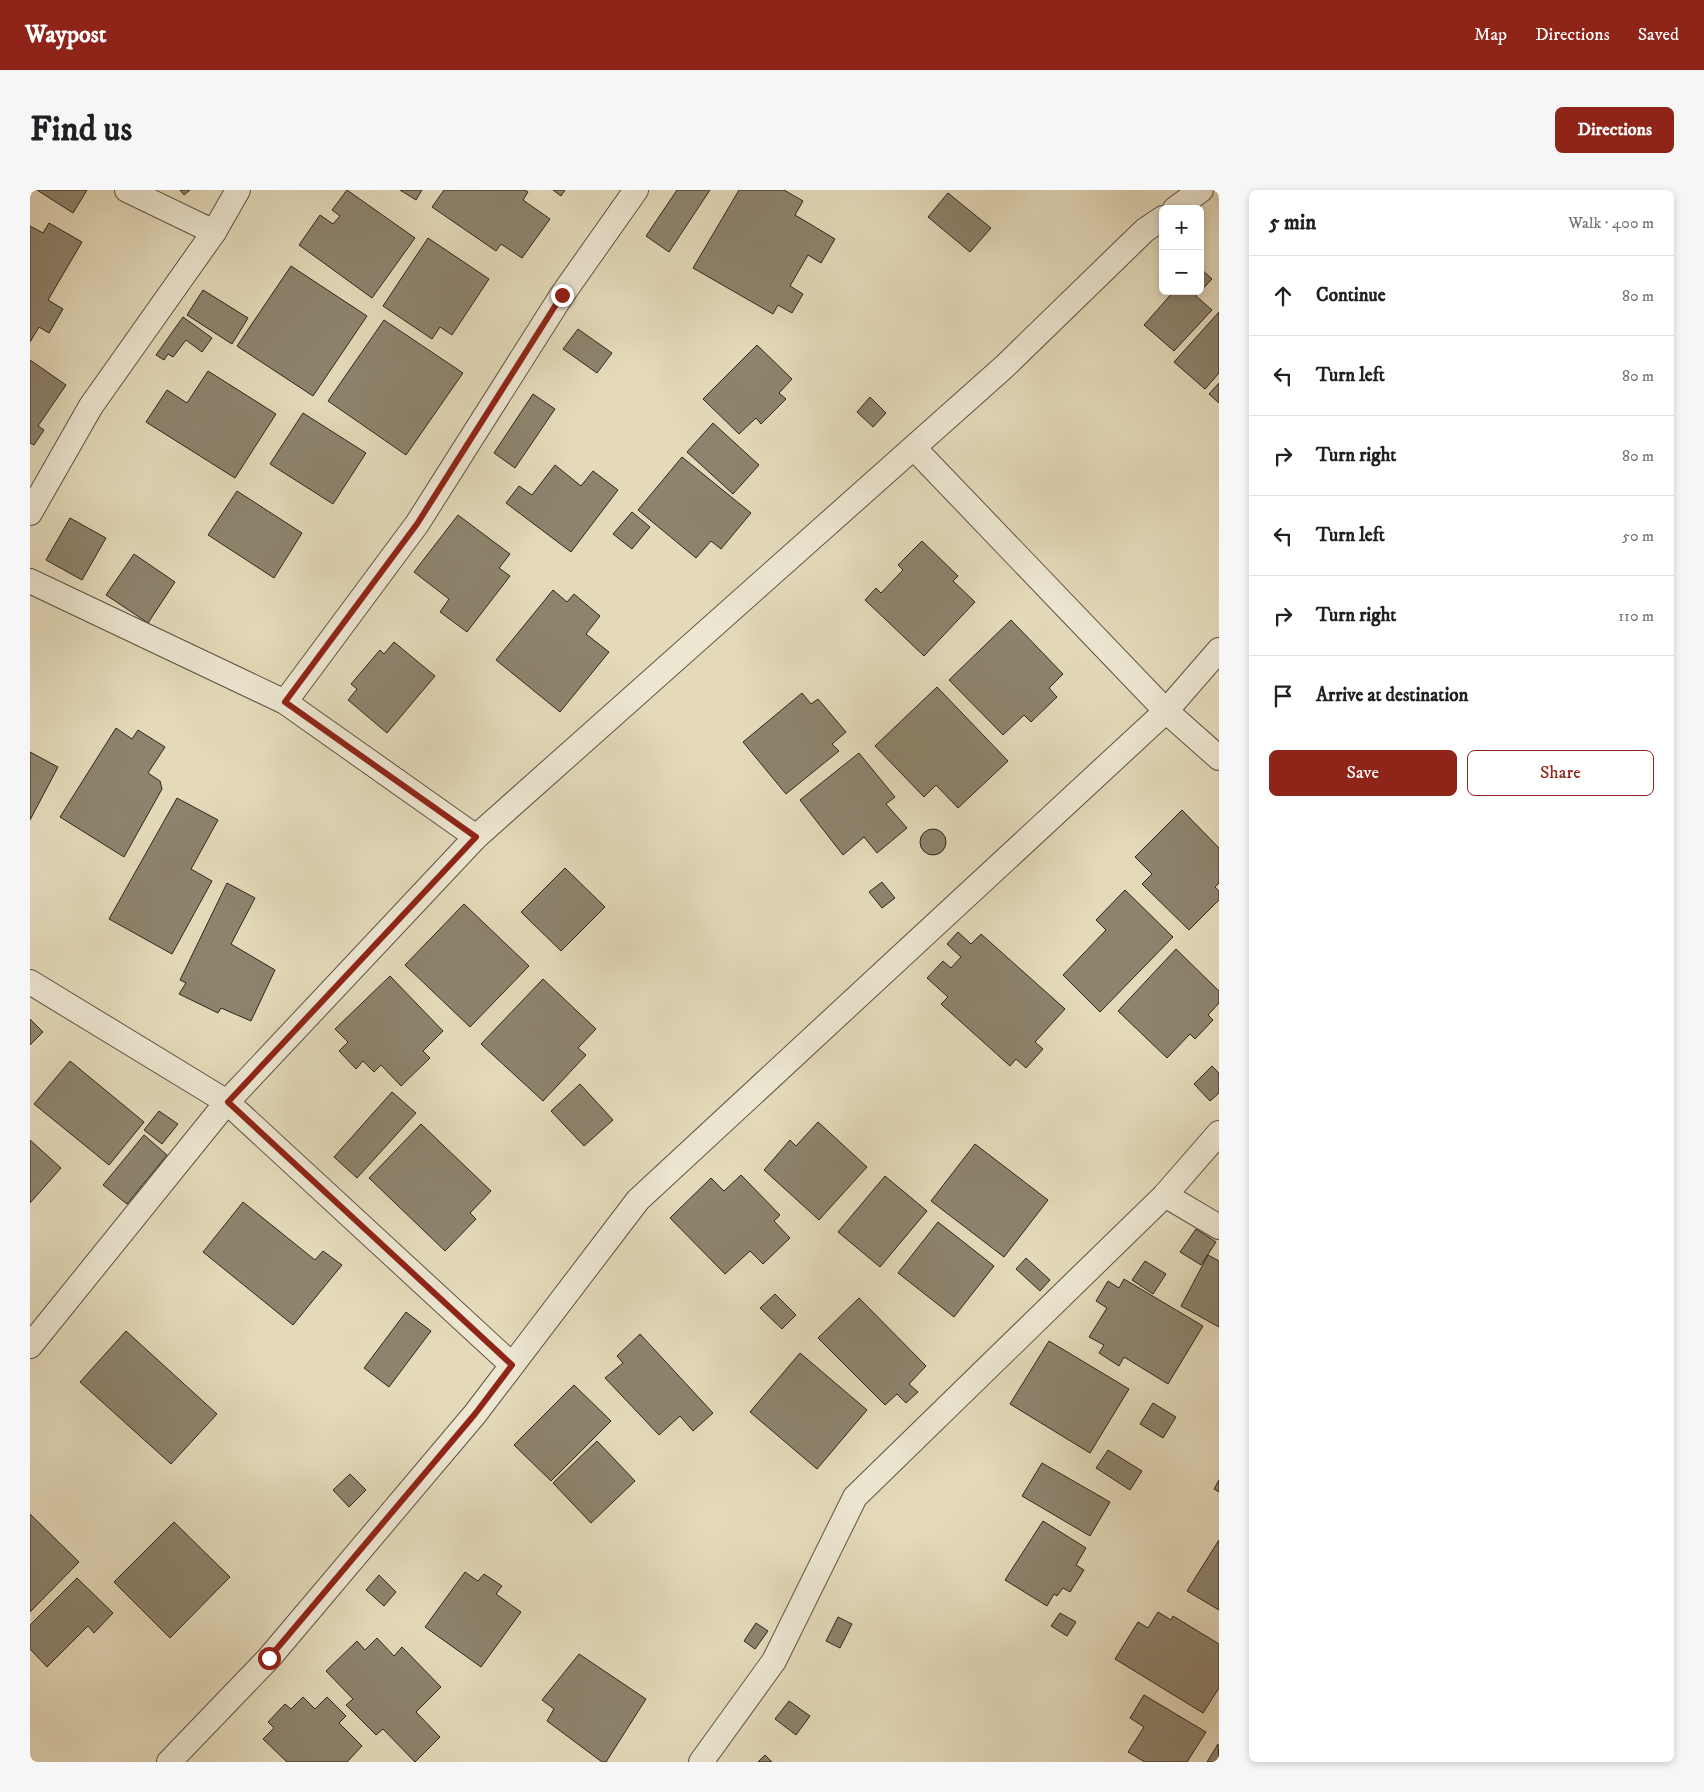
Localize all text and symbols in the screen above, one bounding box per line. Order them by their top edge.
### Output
text: Waypost [25,20,106,50]
text: Map [1474,24,1507,46]
text: Directions [1535,24,1610,46]
text: Saved [1638,24,1679,46]
button: Directions [1555,107,1674,153]
text: Find us [30,108,132,152]
map controls [1159,205,1204,295]
button: + [1159,205,1204,250]
text: 5 min [1269,210,1316,236]
text: Walk · 400 m [1568,213,1654,233]
button: − [1159,250,1204,295]
icon: ahead [1269,282,1297,310]
route end [551,284,574,307]
text: Continue [1316,284,1386,307]
text: 80 m [1622,286,1654,306]
icon: left [1269,362,1297,390]
text: Turn left [1316,364,1385,387]
text: 80 m [1622,366,1654,386]
icon: right [1269,442,1297,470]
text: Turn right [1316,444,1396,467]
text: 80 m [1622,446,1654,466]
icon: left [1269,522,1297,550]
text: Turn left [1316,524,1385,547]
text: 50 m [1622,526,1654,546]
icon: right [1269,602,1297,630]
text: Turn right [1316,604,1396,627]
text: 110 m [1618,606,1654,626]
icon: arrive [1269,682,1297,710]
text: Arrive at destination [1316,684,1468,707]
button: Save [1269,750,1457,796]
button: Share [1467,750,1654,796]
route start [258,1647,281,1670]

